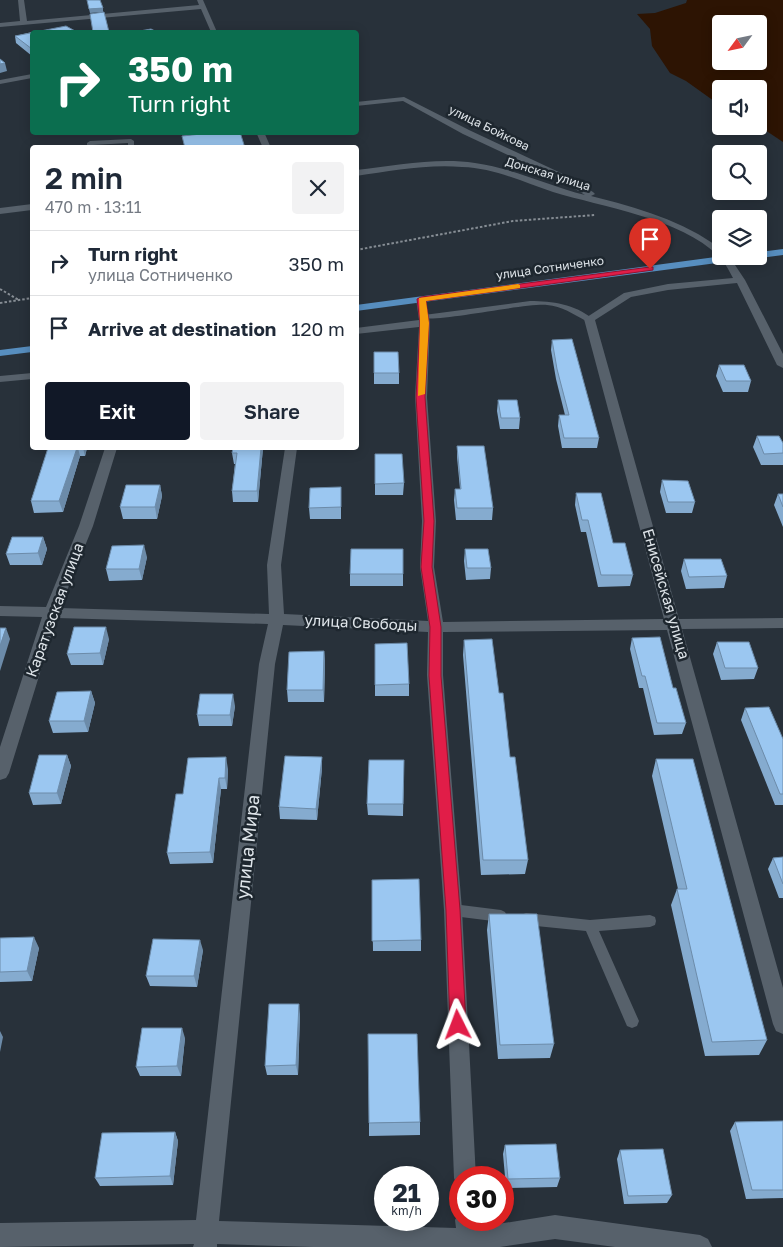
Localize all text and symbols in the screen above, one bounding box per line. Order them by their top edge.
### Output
north arrow [712,15,768,70]
map controls [712,15,767,265]
text: 350 m [128,48,233,90]
icon: right [45,50,110,115]
button: sound [712,80,767,135]
text: Turn right [128,90,231,117]
street label: улица Бойкова [446,102,532,154]
button: search [712,145,767,200]
street label: Донская улица [504,153,593,194]
text: 2 min [45,160,123,196]
button: close [292,162,344,214]
text: 470 m · 13:11 [45,197,142,217]
button: layers [712,210,767,265]
pin [629,218,671,269]
icon: arrive [636,225,664,253]
text: Turn right [88,242,178,265]
icon: right [45,249,73,277]
text: 350 m [289,252,344,275]
street label: улица Сотниченко [495,253,605,282]
text: улица Сотниченко [88,265,233,285]
icon: arrive [45,314,73,342]
text: Arrive at destination [88,317,276,340]
text: 120 m [291,317,345,340]
button: Exit [45,382,190,440]
button: Share [200,382,344,440]
street label: Енисейская улица [640,526,694,661]
street label: Каратузская улица [21,540,87,679]
street label: улица Свободы [304,610,418,634]
street label: улица Мира [231,794,263,900]
position arrow [431,998,483,1050]
speed limit sign: 30 [449,1166,514,1231]
text: 21 [392,1177,421,1208]
text: km/h [391,1203,422,1218]

